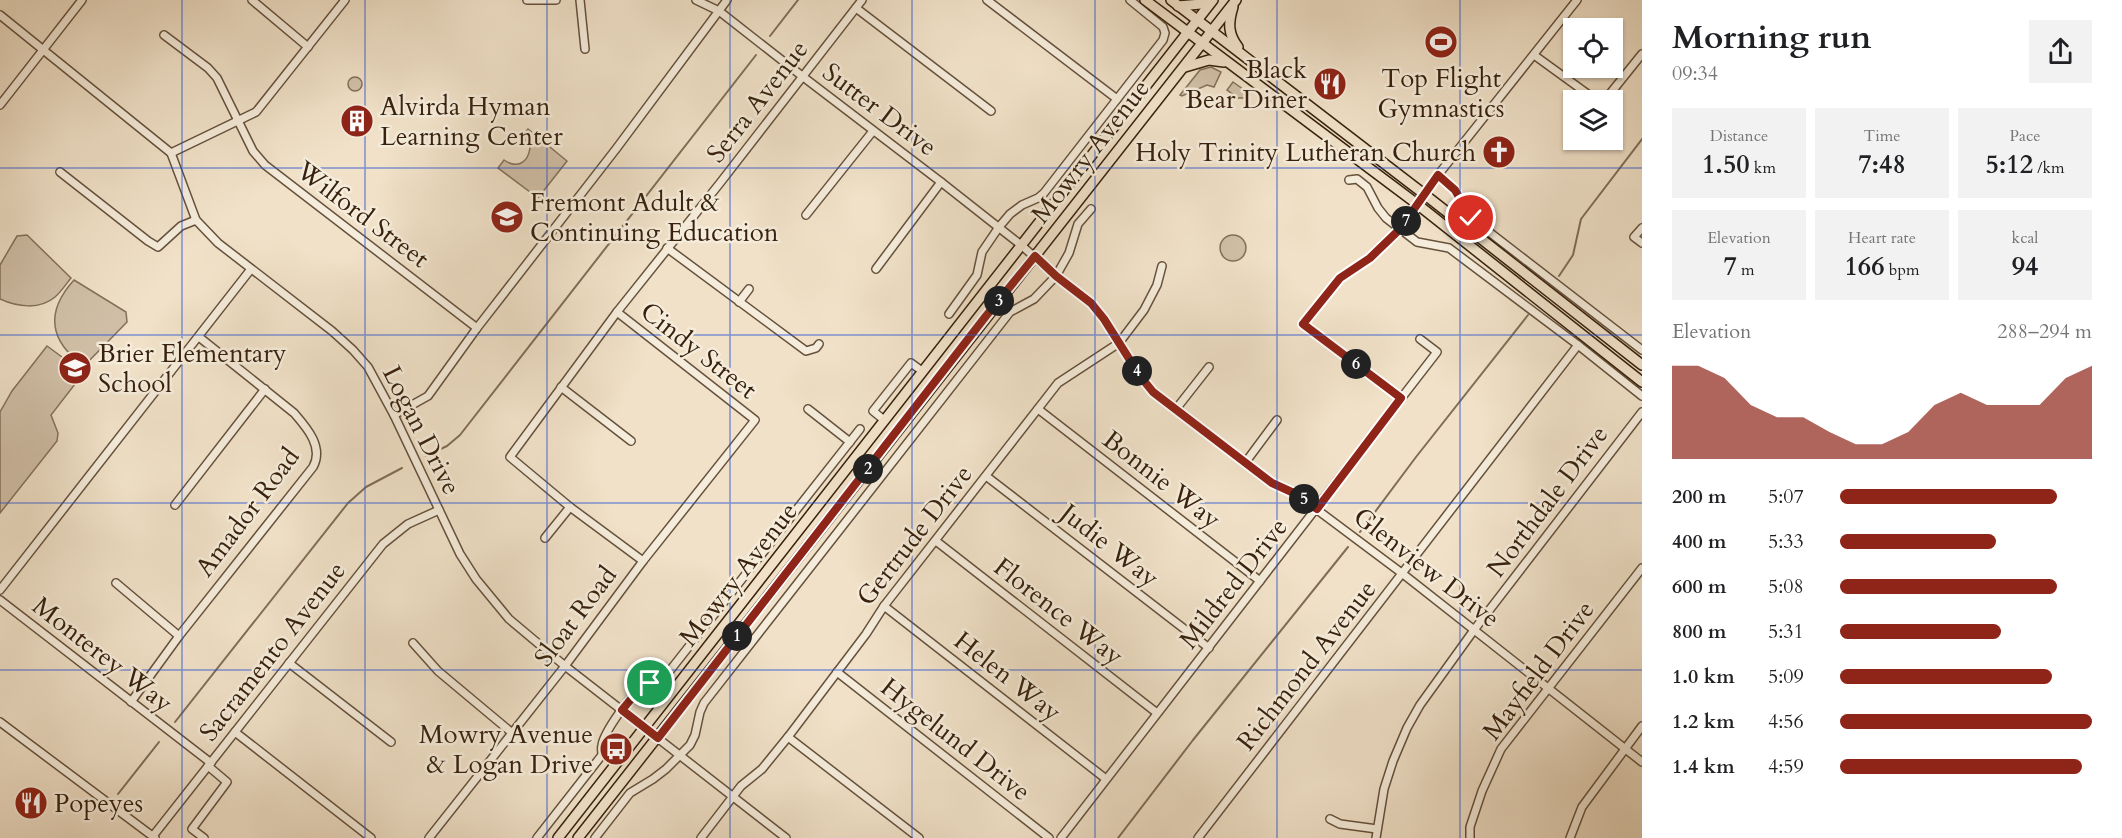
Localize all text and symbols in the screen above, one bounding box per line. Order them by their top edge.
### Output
text: Morning run [1672,15,1872,60]
map controls [1563,18,1623,150]
button: locate [1563,18,1623,78]
button: share [2029,20,2092,83]
sports icon: Top Flight Gymnastics [1423,24,1459,60]
street label: Serra Avenue [699,33,816,170]
place label: Black Bear Diner [1185,52,1308,117]
street label: Sutter Drive [815,55,944,164]
text: 09:34 [1672,60,1718,87]
place label: Top Flight Gymnastics [1377,61,1505,126]
restaurant icon: Black Bear Diner [1312,66,1348,102]
street label: Mowry Avenue [1023,72,1158,231]
place label: Alvirda Hyman Learning Center [380,89,563,154]
button: layers [1563,90,1623,150]
building icon: Alvirda Hyman Learning Center [339,103,375,139]
text: Distance [1710,125,1768,147]
text: Time [1863,125,1901,147]
text: Pace [2010,125,2040,147]
church icon: Holy Trinity Lutheran Church [1481,134,1517,170]
place label: Holy Trinity Lutheran Church [1135,135,1476,170]
text: 1.50 [1702,147,1750,182]
text: 7:48 [1858,147,1906,182]
text: 5:12 [1985,147,2033,182]
street label: Wilford Street [288,152,436,276]
text: km [1750,157,1776,179]
text: /km [2033,157,2065,179]
place label: Fremont Adult & Continuing Education [530,185,779,250]
pin [1445,192,1496,243]
school or university icon: Fremont Adult & Continuing Education [489,199,525,235]
icon: check [1454,201,1487,234]
pin: 7 [1391,206,1421,236]
text: 7 [1402,210,1410,232]
text: Elevation [1707,227,1771,249]
text: Heart rate [1848,227,1916,249]
text: kcal [2012,227,2038,249]
text: 7 [1723,249,1737,284]
text: 166 [1845,249,1885,284]
text: 94 [2012,249,2038,284]
text: m [1737,259,1755,281]
text: bpm [1885,259,1919,281]
pin: 3 [984,286,1014,316]
text: 3 [995,290,1003,312]
street label: Cindy Street [633,294,764,407]
text: Elevation [1672,318,1751,345]
text: 288–294 m [1997,318,2092,345]
place label: Brier Elementary School [98,336,287,401]
pin: 6 [1341,349,1371,379]
school or university icon: Brier Elementary School [57,350,93,386]
text: 6 [1352,353,1360,375]
pin: 4 [1122,356,1152,386]
street label: Logan Drive [374,360,469,501]
text: 4 [1133,360,1141,382]
street label: Northdale Drive [1479,418,1616,584]
street label: Bonnie Way [1095,422,1228,537]
street label: Amador Road [187,440,308,584]
pin: 2 [853,454,883,484]
street label: Gertrude Drive [848,458,980,613]
text: 2 [864,458,872,480]
text: 200 m [1672,483,1727,510]
text: 5:07 [1768,483,1804,510]
pin: 5 [1289,484,1319,514]
text: 5 [1300,488,1308,510]
street label: Judie Way [1050,493,1167,595]
street label: Mowry Avenue [671,495,806,654]
street label: Glenview Drive [1346,499,1507,636]
street label: Mildred Drive [1171,511,1296,656]
text: 400 m [1672,528,1727,555]
text: 5:33 [1768,528,1804,555]
street label: Florence Way [986,550,1131,673]
street label: Sacramento Avenue [191,554,354,748]
street label: Sloat Road [526,559,625,674]
street label: Richmond Avenue [1229,573,1384,758]
text: 600 m [1672,573,1727,600]
text: 5:08 [1768,573,1804,600]
street label: Monterey Way [25,589,180,720]
street label: Mayfield Drive [1474,593,1602,747]
text: 800 m [1672,618,1727,645]
text: 5:31 [1768,618,1804,645]
pin: 1 [722,621,752,651]
street label: Helen Way [947,623,1069,730]
text: 1 [733,625,741,647]
pin [624,657,675,708]
text: 1.0 km [1672,663,1735,690]
text: 5:09 [1768,663,1804,690]
icon: arrive [633,666,666,699]
street label: Hygelund Drive [874,670,1038,809]
text: 1.2 km [1672,708,1735,735]
text: 4:56 [1768,708,1804,735]
place label: Mowry Avenue & Logan Drive [419,717,593,782]
bus stop icon: Mowry Avenue & Logan Drive [598,731,634,767]
text: 1.4 km [1672,753,1735,780]
text: 4:59 [1768,753,1804,780]
restaurant icon: Popeyes [13,785,49,821]
place label: Popeyes [54,786,143,821]

